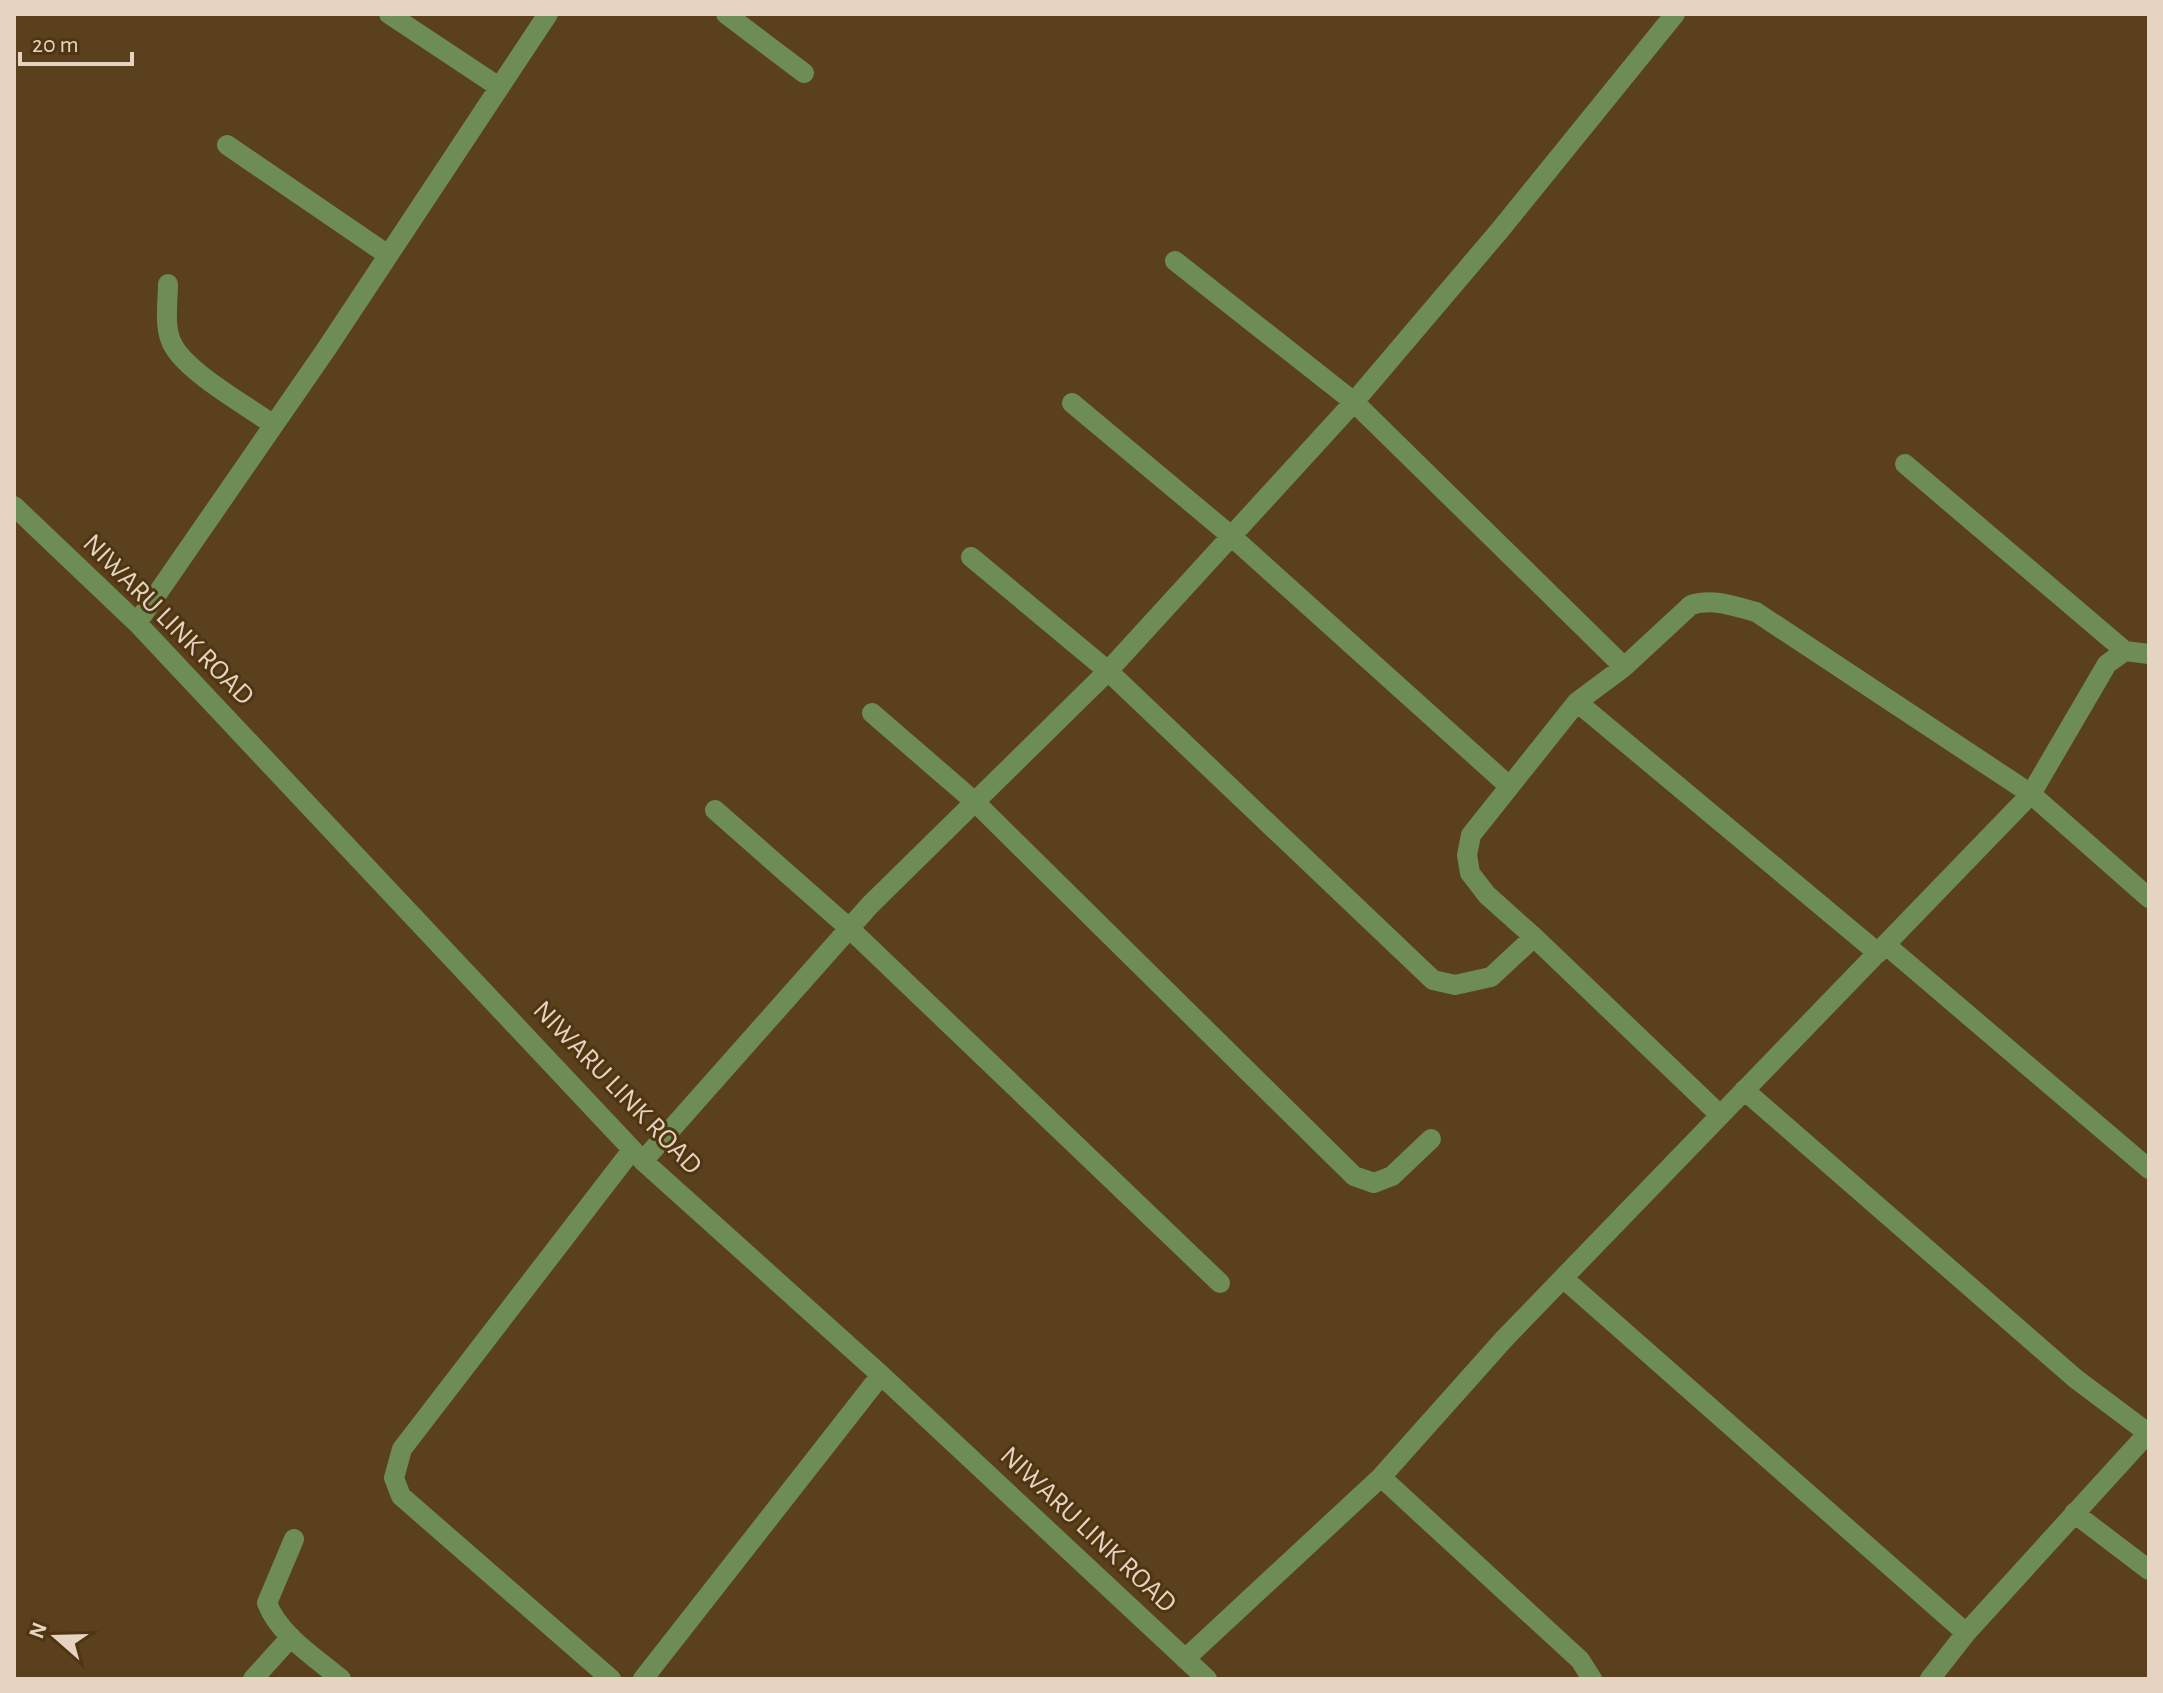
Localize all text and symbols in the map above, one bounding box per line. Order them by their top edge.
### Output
scale bar [20,16,132,66]
text: 20 m [32,33,79,57]
street label: NIWARU LINK ROAD [77,529,259,711]
street label: NIWARU LINK ROAD [527,996,707,1180]
street label: NIWARU LINK ROAD [995,1442,1181,1618]
north arrow [16,1597,96,1677]
text: N [25,1620,51,1641]

